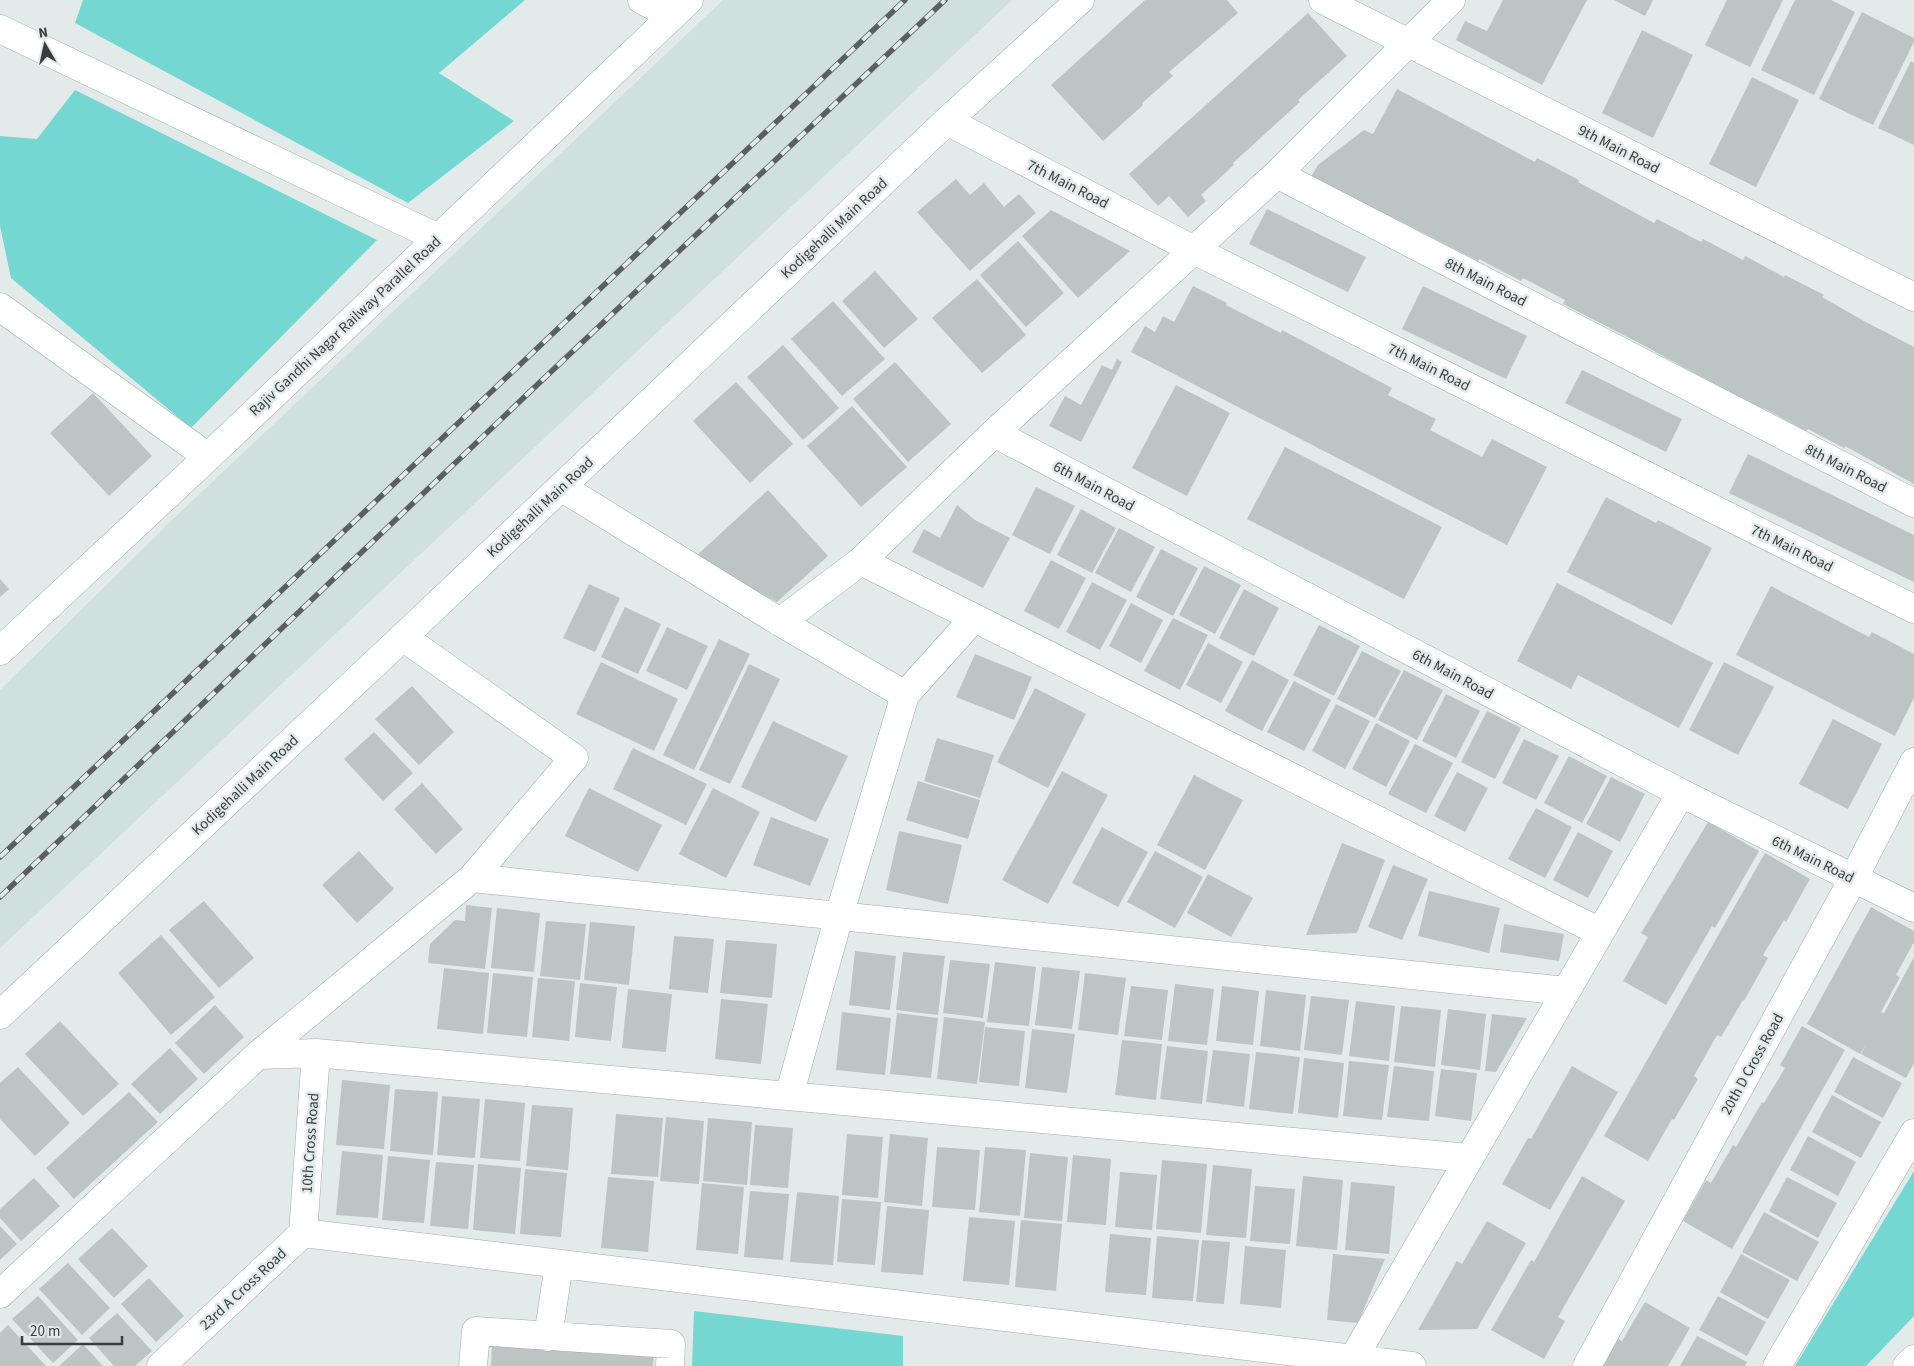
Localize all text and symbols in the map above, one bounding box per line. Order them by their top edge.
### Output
north arrow [20,20,70,70]
text: N [37,23,49,44]
street label: 9th Main Road [1574,120,1663,179]
street label: 7th Main Road [1023,155,1112,214]
street label: Kodigehalli Main Road [776,173,892,283]
street label: Rajiv Gandhi Nagar Railway Parallel Road [245,232,446,421]
street label: 8th Main Road [1441,253,1530,312]
street label: 7th Main Road [1384,338,1473,396]
street label: 8th Main Road [1801,439,1890,498]
street label: Kodigehalli Main Road [482,452,598,562]
street label: 6th Main Road [1049,456,1138,517]
street label: 7th Main Road [1747,519,1836,577]
street label: 6th Main Road [1408,644,1497,705]
street label: Kodigehalli Main Road [187,730,303,840]
street label: 6th Main Road [1768,830,1857,888]
street label: 20th D Cross Road [1716,1010,1789,1119]
street label: 10th Cross Road [297,1092,324,1194]
street label: 23rd A Cross Road [195,1244,291,1335]
scale bar [22,1314,122,1346]
text: 20 m [30,1321,60,1342]

